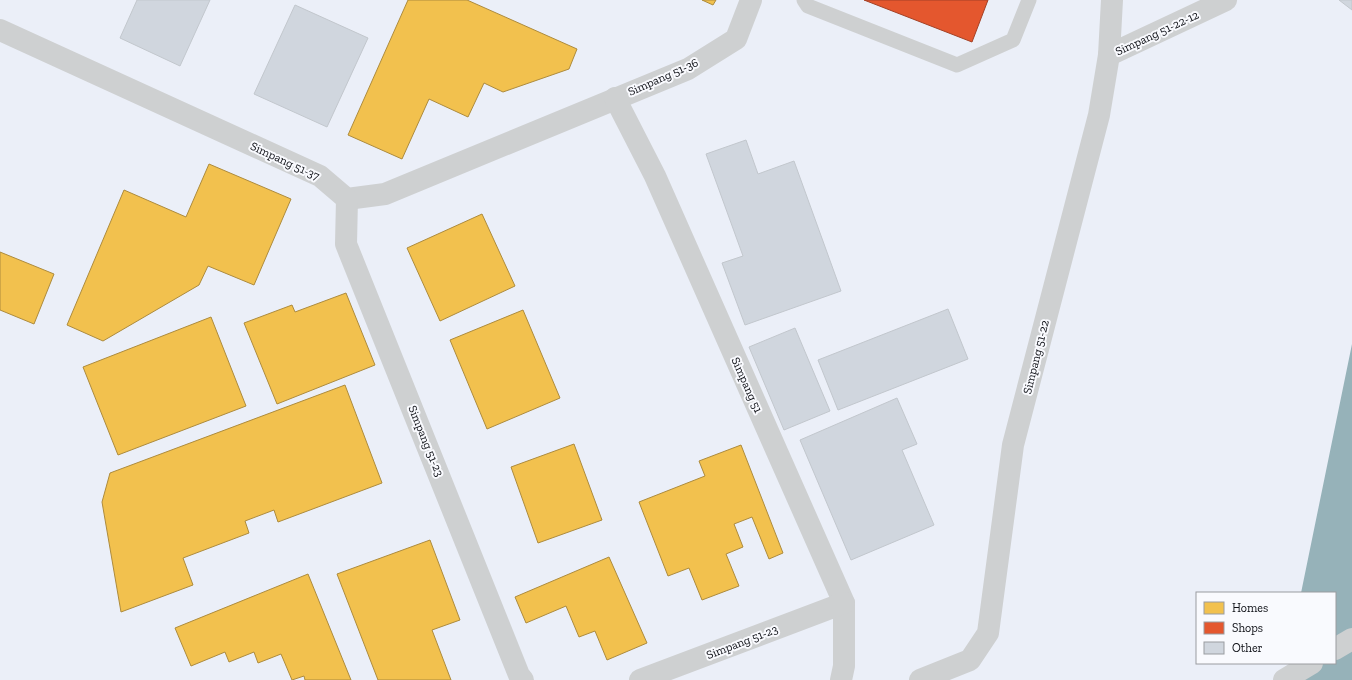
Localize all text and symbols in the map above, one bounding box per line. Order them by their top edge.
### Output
street label: Simpang 51-22-12 [1113,8,1201,58]
street label: Simpang 51-36 [626,55,700,99]
street label: Simpang 51-37 [248,139,322,183]
street label: Simpang 51-22 [1020,319,1052,395]
street label: Simpang 51 [729,355,766,415]
street label: Simpang 51-23 [405,403,447,479]
legend [1196,592,1336,664]
text: Homes [1232,601,1268,615]
text: Shops [1232,621,1263,635]
street label: Simpang 51-23 [704,622,780,662]
text: Other [1232,641,1263,655]

